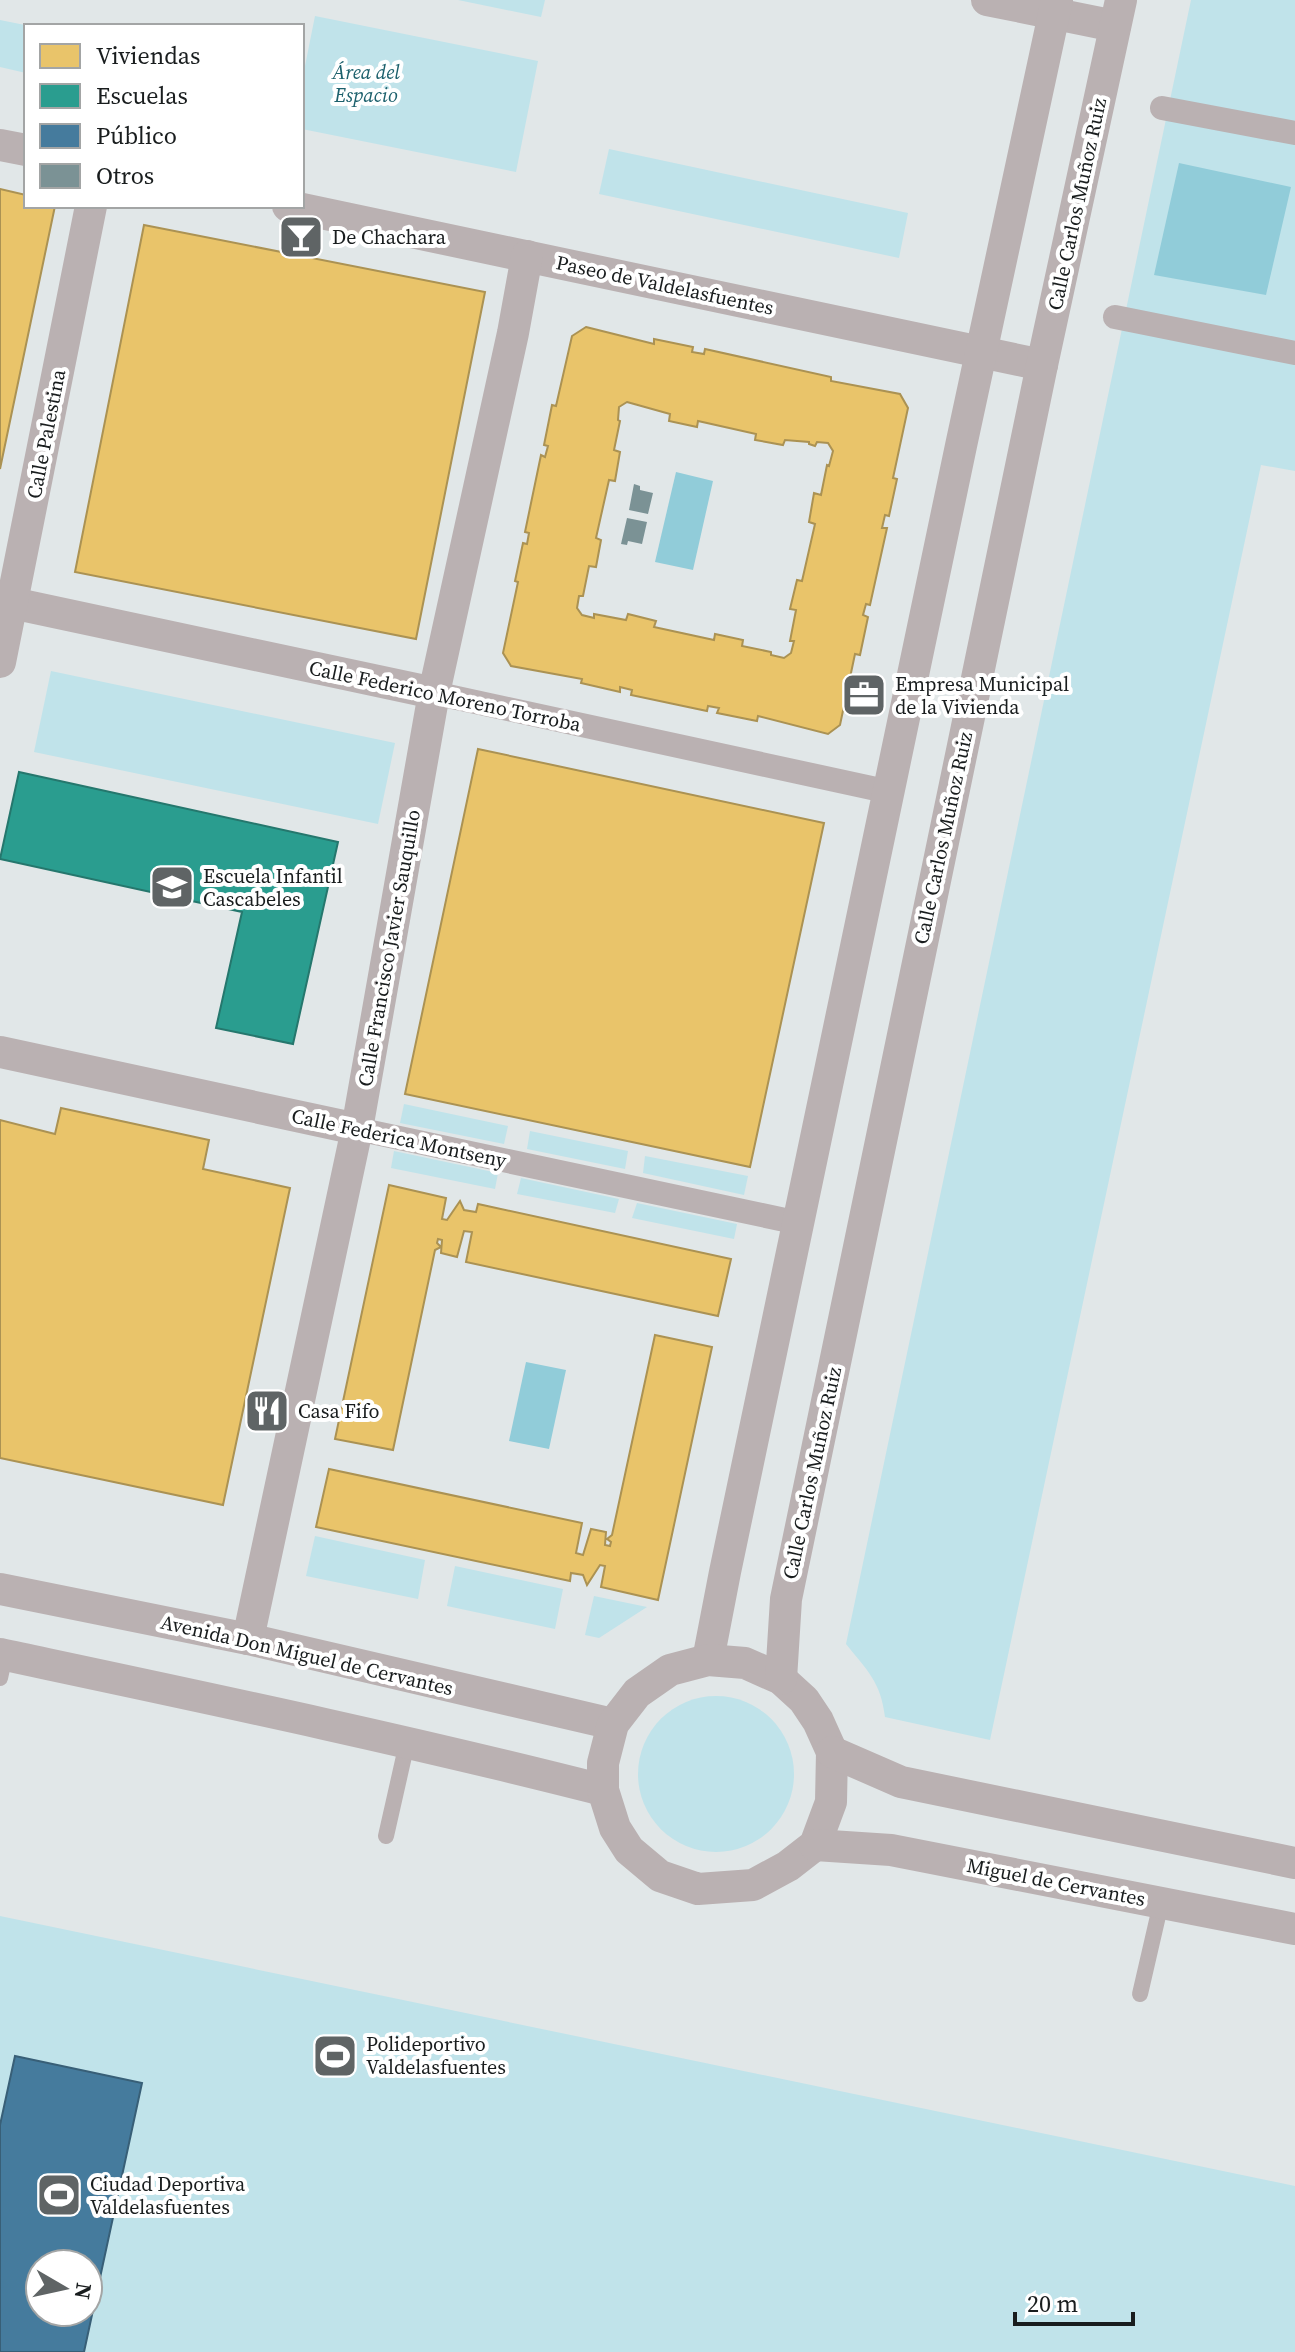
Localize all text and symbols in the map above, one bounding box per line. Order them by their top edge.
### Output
legend [24,24,304,208]
text: Viviendas [96,39,200,72]
park label: Área del Espacio [331,58,400,109]
text: Escuelas [96,79,188,112]
street label: Calle Carlos Muñoz Ruiz [1041,95,1113,313]
text: Público [96,119,177,152]
text: Otros [96,159,154,192]
bar icon: De Chachara [277,213,325,261]
place label: De Chachara [332,223,447,251]
street label: Paseo de Valdelasfuentes [554,248,776,322]
street label: Calle Palestina [20,366,72,501]
street label: Calle Federico Moreno Torroba [307,653,584,739]
place label: Empresa Municipal de la Vivienda [895,670,1069,721]
office icon: Empresa Municipal de la Vivienda [840,671,888,719]
street label: Calle Carlos Muñoz Ruiz [907,729,979,947]
street label: Calle Francisco Javier Sauquillo [351,807,427,1089]
place label: Escuela Infantil Cascabeles [203,862,343,913]
school or university icon: Escuela Infantil Cascabeles [148,863,196,911]
street label: Calle Federica Montseny [289,1102,510,1175]
street label: Calle Carlos Muñoz Ruiz [776,1364,848,1582]
restaurant icon: Casa Fifo [243,1387,291,1435]
place label: Casa Fifo [298,1397,379,1425]
street label: Avenida Don Miguel de Cervantes [158,1608,456,1702]
street label: Miguel de Cervantes [964,1851,1148,1913]
place label: Polideportivo Valdelasfuentes [366,2030,506,2081]
sports icon: Polideportivo Valdelasfuentes [311,2032,359,2080]
place label: Ciudad Deportiva Valdelasfuentes [90,2170,246,2221]
sports icon: Ciudad Deportiva Valdelasfuentes [35,2171,83,2219]
north arrow [24,2248,104,2328]
scale bar [1015,2276,1133,2326]
text: N [68,2281,100,2301]
text: 20 m [1027,2287,1078,2320]

